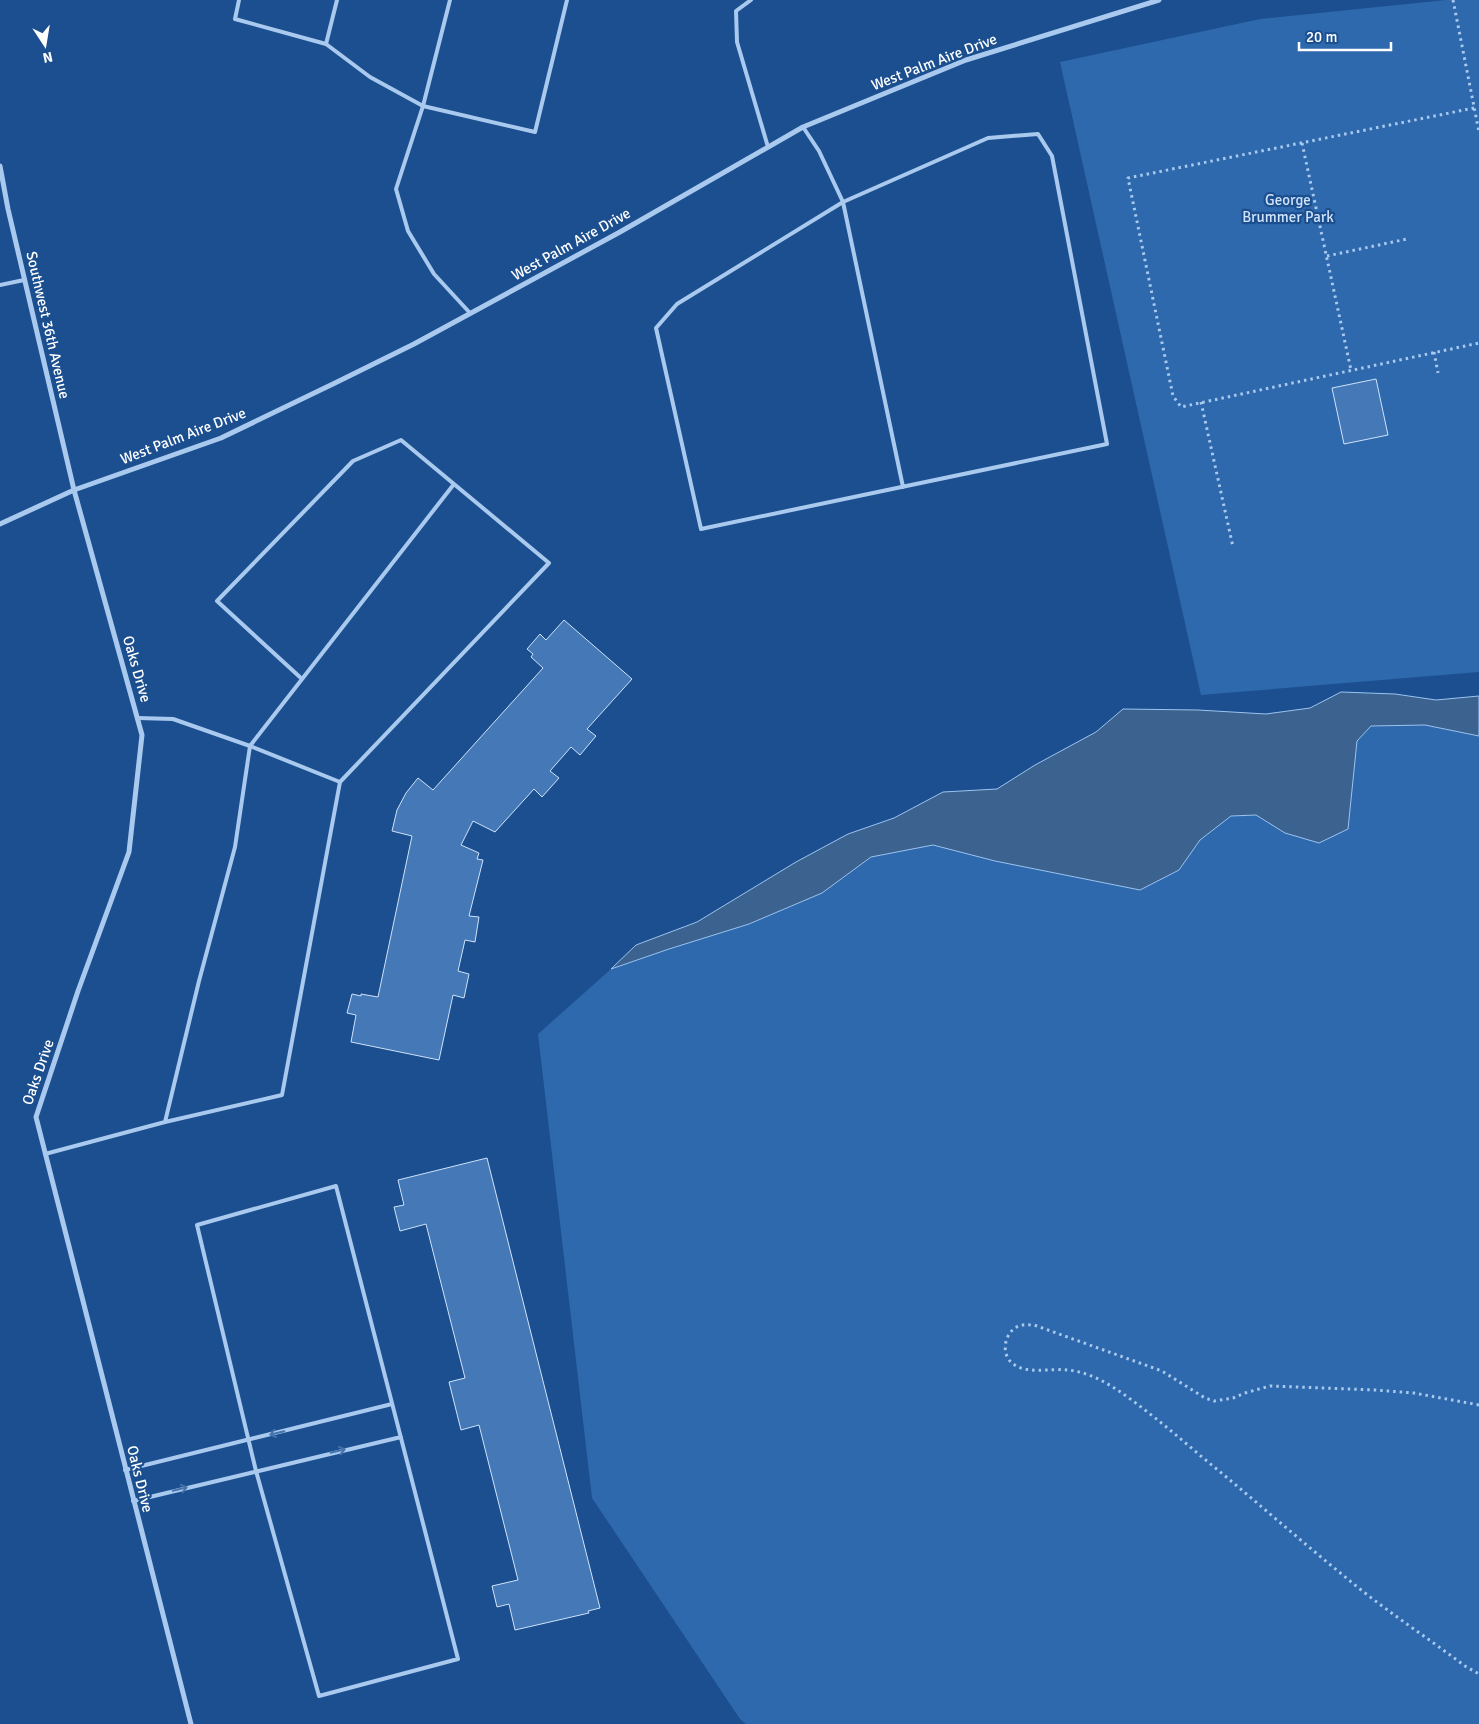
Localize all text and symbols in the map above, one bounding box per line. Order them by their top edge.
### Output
north arrow [20,20,70,70]
scale bar [1299,20,1392,52]
text: 20 m [1306,28,1337,46]
street label: West Palm Aire Drive [869,30,999,94]
text: N [41,48,54,67]
park label: George Brummer Park [1242,191,1334,226]
street label: West Palm Aire Drive [508,204,634,284]
street label: Southwest 36th Avenue [22,250,74,400]
street label: West Palm Aire Drive [118,404,248,468]
street label: Oaks Drive [119,634,155,704]
street label: Oaks Drive [18,1037,58,1107]
one-way arrow [270,1429,286,1438]
street label: Oaks Drive [123,1444,157,1514]
one-way arrow [330,1446,346,1455]
one-way arrow [172,1484,188,1493]

